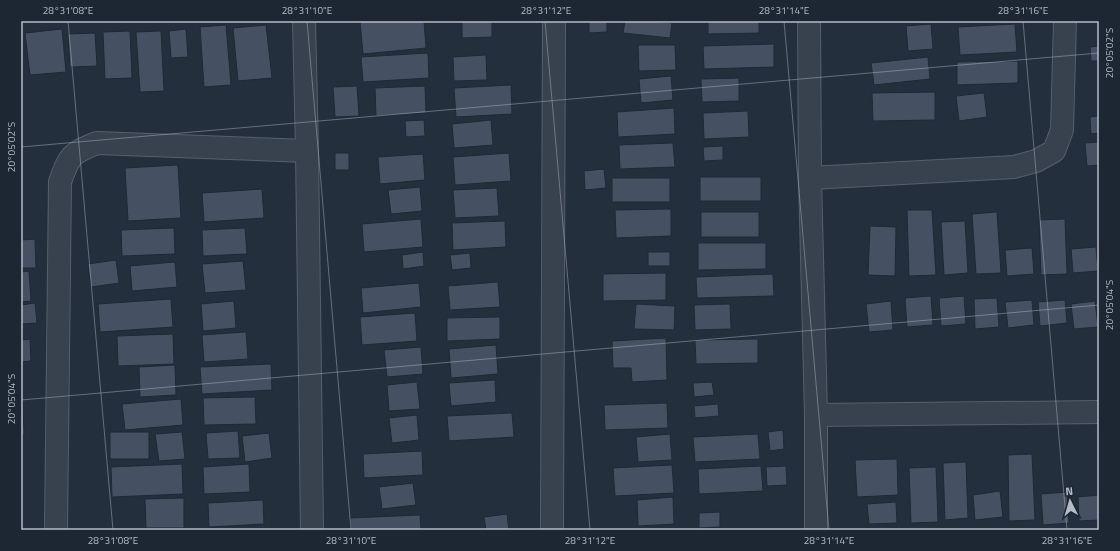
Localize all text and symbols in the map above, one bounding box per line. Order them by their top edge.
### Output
text: 28°31'08"E [43,3,94,18]
text: 28°31'10"E [282,3,333,18]
text: 28°31'12"E [521,3,572,18]
text: 28°31'14"E [759,3,810,18]
text: 28°31'16"E [998,3,1049,18]
text: 20°05'02"S [1102,28,1117,78]
text: 20°05'02"S [4,122,19,172]
text: 20°05'04"S [1102,280,1117,330]
text: 20°05'04"S [4,374,19,424]
north arrow [1050,481,1090,521]
text: N [1065,483,1074,499]
text: 28°31'08"E [88,533,139,548]
text: 28°31'10"E [326,533,377,548]
text: 28°31'12"E [565,533,616,548]
text: 28°31'14"E [804,533,855,548]
text: 28°31'16"E [1042,533,1093,548]

